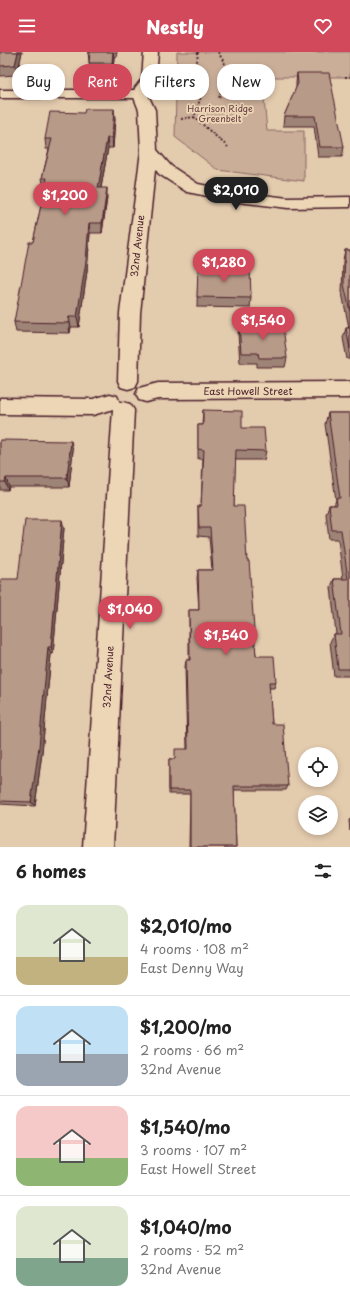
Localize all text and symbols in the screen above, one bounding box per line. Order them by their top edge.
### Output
text: Nestly [146,13,204,40]
icon: menu [16,15,38,37]
icon: heart [312,15,334,37]
chip: Buy [12,64,65,100]
chip: Rent [73,64,132,100]
chip: Filters [140,64,209,100]
chip: New [217,64,275,100]
park label: Harrison Ridge Greenbelt [187,101,253,125]
pin: $2,010 [203,177,269,211]
text: $2,010 [213,180,259,199]
pin: $1,200 [32,182,98,216]
text: $1,200 [42,185,88,204]
street label: 32nd Avenue [126,213,147,278]
pin: $1,280 [191,249,257,283]
text: $1,280 [202,252,246,271]
pin: $1,540 [230,307,296,341]
text: $1,540 [241,310,285,329]
street label: East Howell Street [203,383,293,398]
pin: $1,040 [97,596,163,630]
text: $1,040 [107,599,153,618]
pin: $1,540 [193,622,259,656]
text: $1,540 [204,625,248,644]
street label: 32nd Avenue [98,645,117,709]
map controls [298,747,338,835]
button: locate [298,747,338,787]
button: layers [298,795,338,835]
text: 6 homes [16,858,86,884]
icon: filters [312,860,334,882]
text: $2,010/mo [140,913,232,939]
icon: home [48,921,96,969]
text: 4 rooms · 108 m² [140,939,249,958]
text: East Denny Way [140,958,244,977]
text: $1,200/mo [140,1014,232,1040]
icon: home [48,1022,96,1070]
text: 2 rooms · 66 m² [140,1040,244,1059]
text: 32nd Avenue [140,1059,221,1078]
text: $1,540/mo [140,1114,230,1140]
icon: home [48,1122,96,1170]
text: 3 rooms · 107 m² [140,1140,247,1159]
text: East Howell Street [140,1159,256,1178]
text: $1,040/mo [140,1214,232,1240]
icon: home [48,1222,96,1270]
text: 2 rooms · 52 m² [140,1240,244,1259]
text: 32nd Avenue [140,1259,221,1278]

